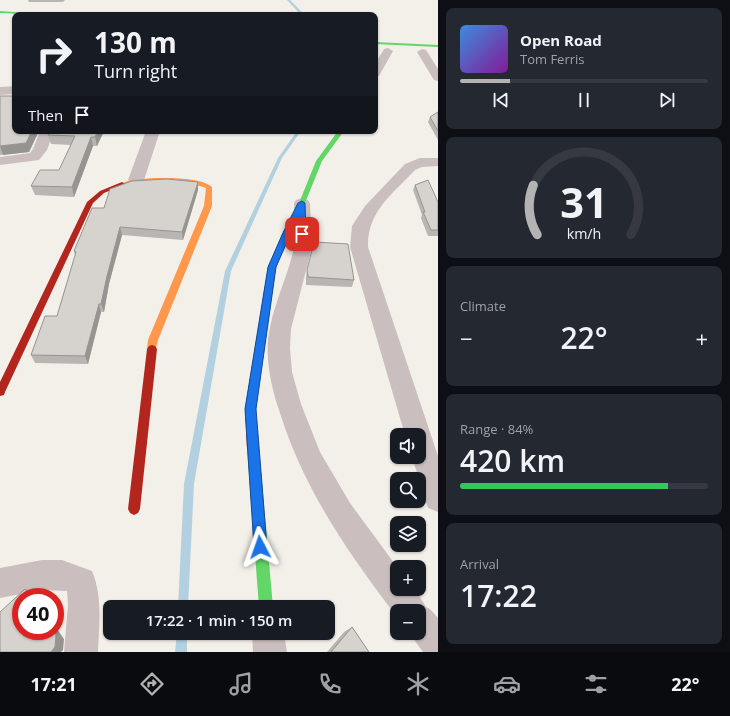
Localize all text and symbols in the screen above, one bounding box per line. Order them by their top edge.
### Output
text: 130 m [94,23,177,61]
icon: right [28,28,80,80]
text: Open Road [520,30,602,50]
text: Tom Ferris [520,50,585,68]
text: Turn right [94,59,177,83]
icon: previous [490,89,512,111]
icon: pause [573,89,595,111]
icon: next [656,89,678,111]
icon: arrive [71,104,93,126]
text: Then [28,105,63,125]
text: 31 [560,174,608,230]
pin [285,217,319,251]
icon: arrive [291,223,313,245]
text: km/h [567,224,601,243]
text: Climate [460,297,506,315]
text: 22° [560,317,608,358]
text: − [460,323,473,353]
text: + [695,323,708,353]
text: Range · 84% [460,420,533,438]
map controls [390,428,426,640]
button: sound [390,428,426,464]
text: 420 km [460,440,565,481]
button: search [390,472,426,508]
button: layers [390,516,426,552]
position arrow [239,526,281,568]
text: Arrival [460,555,499,573]
button: + [390,560,426,596]
text: 17:22 [460,575,537,616]
speed limit sign: 40 [12,588,64,640]
button: − [390,604,426,640]
text: 17:22 · 1 min · 150 m [146,610,292,630]
icon: directions [138,670,166,698]
icon: music [227,670,255,698]
icon: phone [316,670,344,698]
icon: climate [404,670,432,698]
icon: car [493,670,521,698]
icon: filters [582,670,610,698]
text: 17:21 [30,672,77,696]
text: 22° [671,672,700,696]

